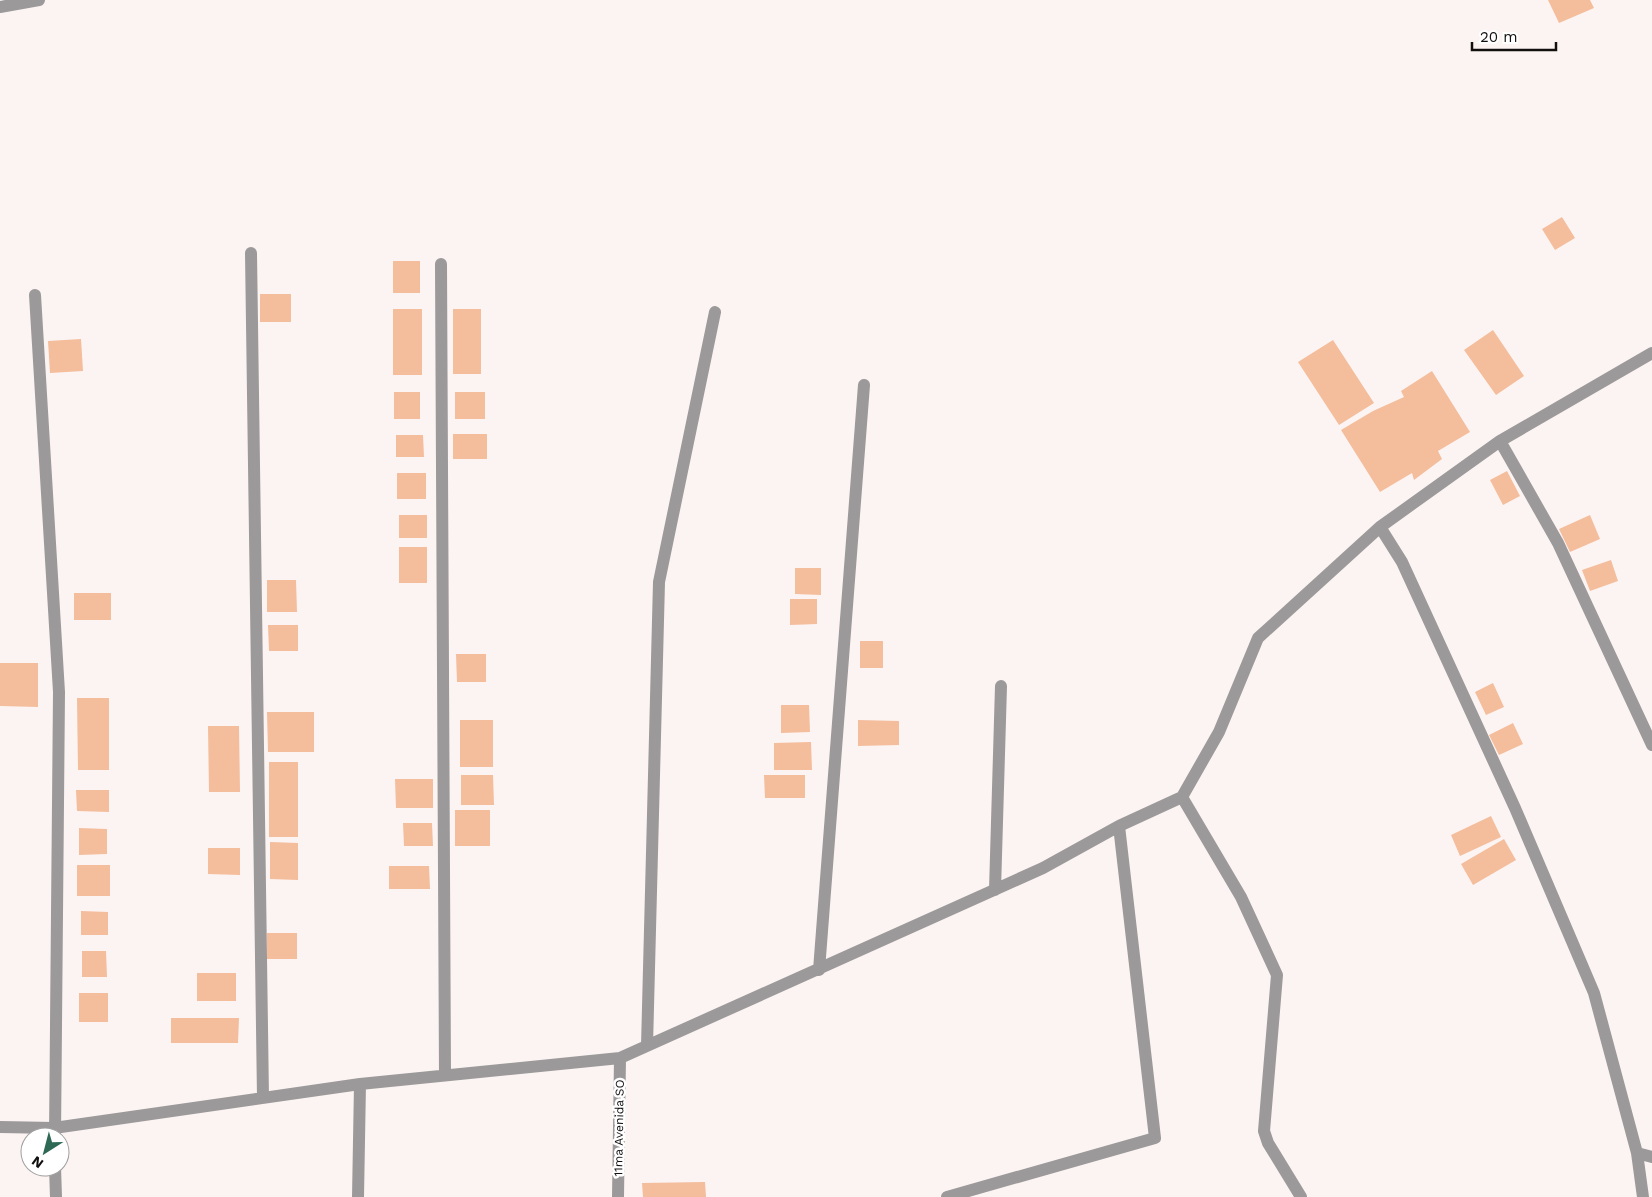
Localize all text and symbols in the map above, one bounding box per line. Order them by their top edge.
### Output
scale bar [1472,20,1556,52]
text: 20 m [1480,28,1518,46]
street label: 11ma Avenida SO [611,1079,627,1177]
north arrow [20,1127,70,1177]
text: N [28,1153,46,1172]

